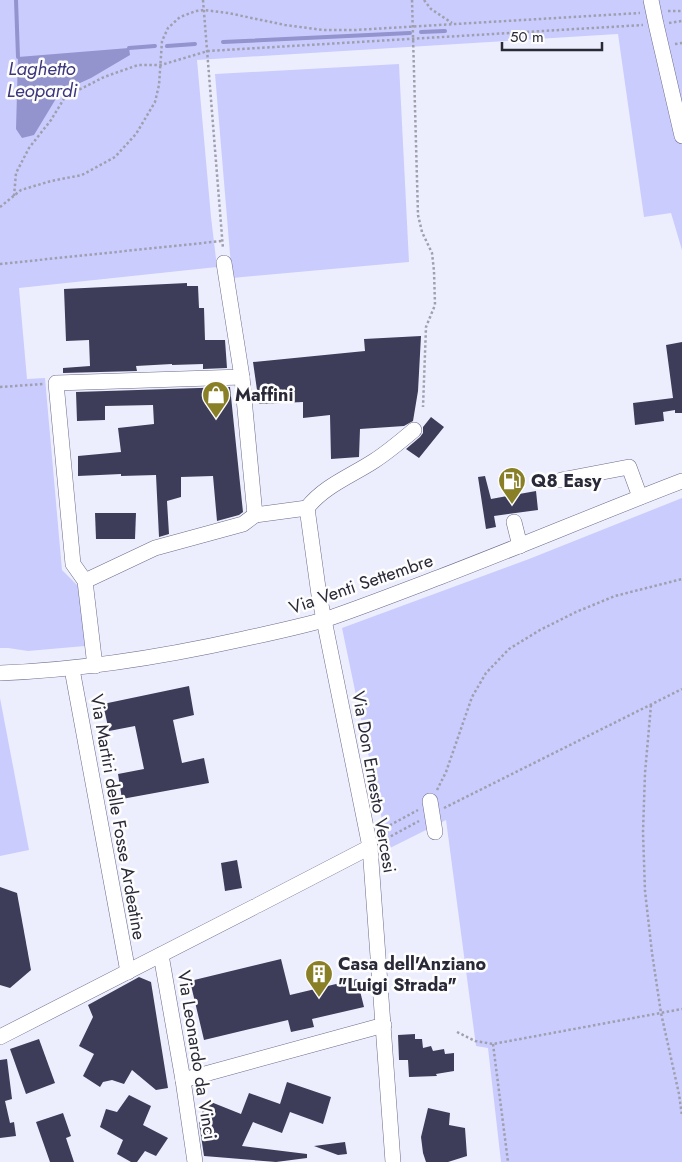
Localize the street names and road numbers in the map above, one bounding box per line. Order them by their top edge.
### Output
street label: Via Venti Settembre [286,547,436,621]
street label: Via Don Ernesto Vercesi [345,689,403,875]
street label: Via Martiri delle Fosse Ardeatine [84,692,152,942]
street label: Via Leonardo da Vinci [171,968,223,1142]

